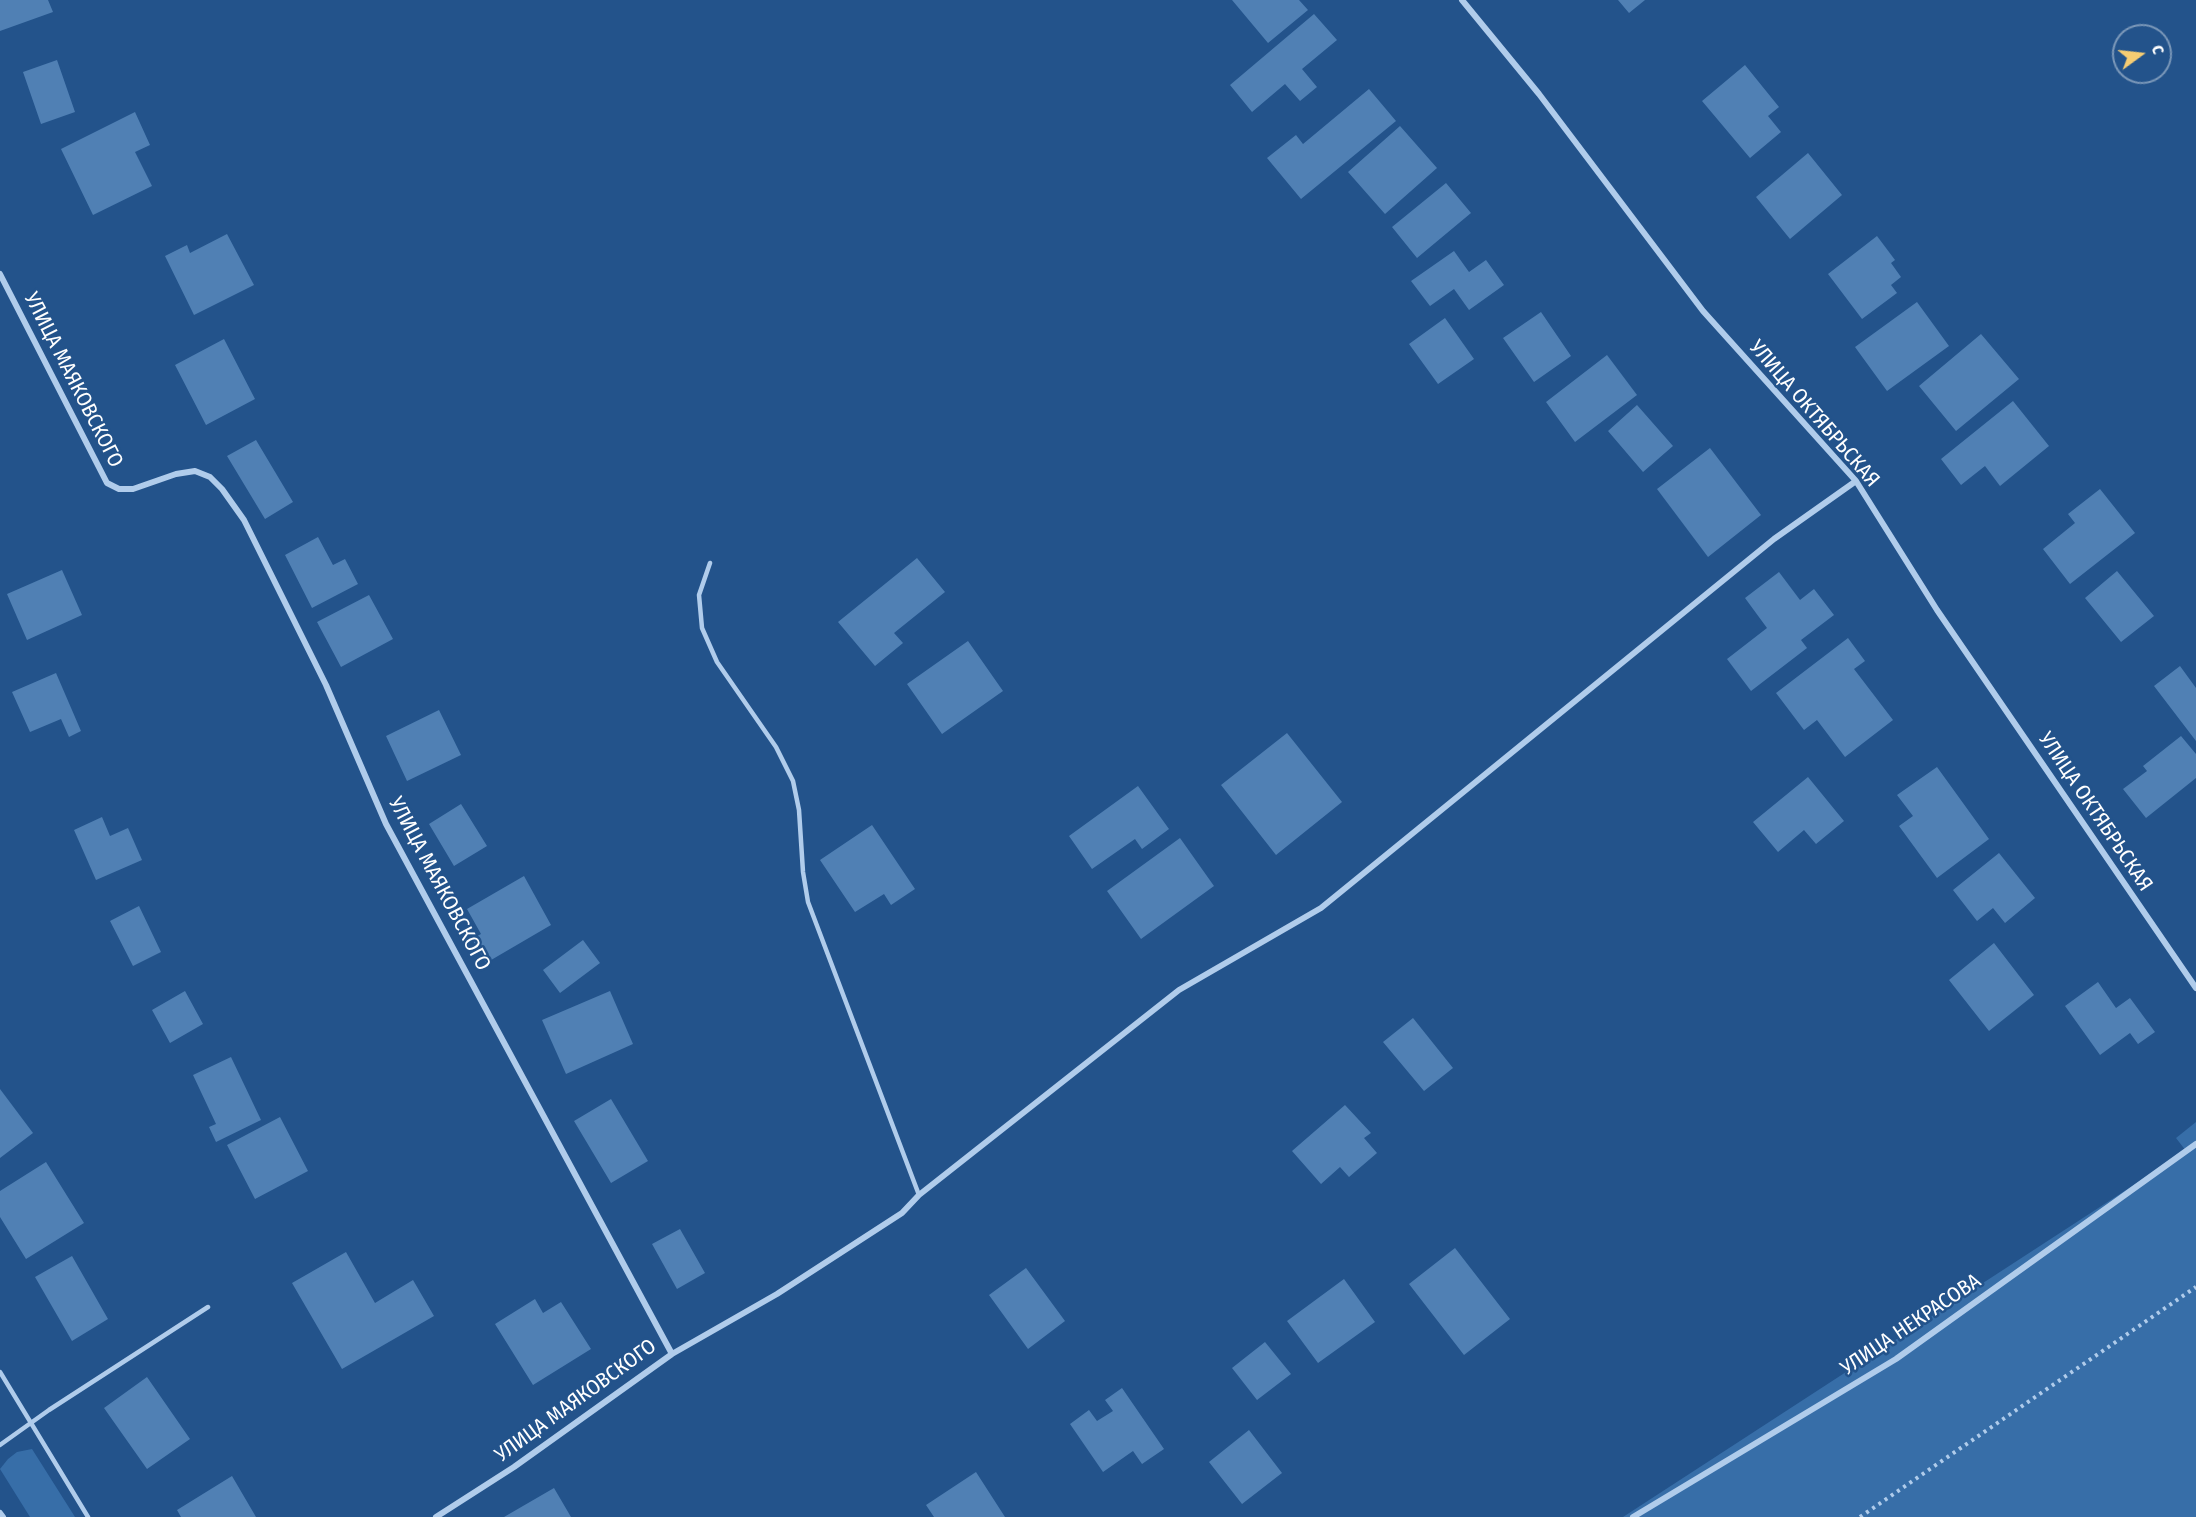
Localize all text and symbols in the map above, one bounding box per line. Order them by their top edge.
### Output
north arrow [2112,24,2172,84]
text: С [2148,43,2168,56]
street label: УЛИЦА МАЯКОВСКОГО [18,288,128,472]
street label: УЛИЦА ОКТЯБРЬСКАЯ [1743,335,1885,493]
street label: УЛИЦА ОКТЯБРЬСКАЯ [2032,728,2158,896]
street label: УЛИЦА МАЯКОВСКОГО [383,793,495,975]
street label: УЛИЦА НЕКРАСОВА [1836,1269,1986,1381]
street label: УЛИЦА МАЯКОВСКОГО [491,1334,661,1468]

